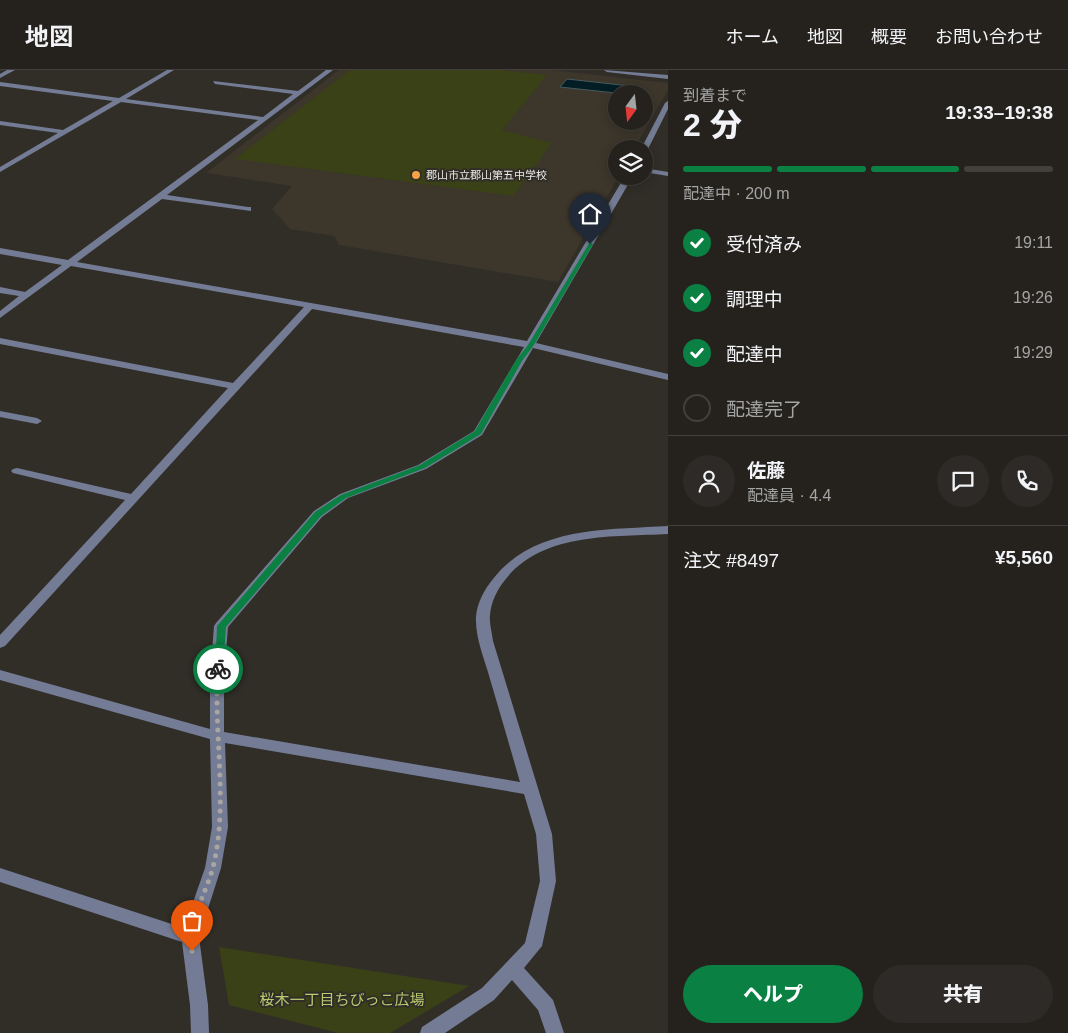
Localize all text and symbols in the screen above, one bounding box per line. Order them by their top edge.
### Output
text: 地図 [25,23,73,50]
text: ホーム [726,27,779,47]
text: 地図 [807,27,843,47]
text: 概要 [871,27,907,47]
text: お問い合わせ [935,27,1043,47]
north arrow [608,85,652,130]
map controls [608,85,653,185]
text: 到着まで [683,87,747,104]
text: 19:33–19:38 [945,102,1053,123]
text: 2 分 [683,107,742,143]
button: layers [608,140,653,185]
marker: 郡山市立郡山第五中学校 [410,169,422,181]
place label: 郡山市立郡山第五中学校 [426,169,547,181]
text: 配達中 · 200 m [683,185,790,202]
pin [569,193,611,244]
icon: home [576,200,604,228]
icon: check [683,229,711,257]
text: 受付済み [726,234,802,255]
text: 19:11 [1014,234,1053,251]
icon: check [683,284,711,312]
text: 調理中 [726,289,783,310]
text: 19:26 [1013,289,1053,306]
icon: check [683,339,711,367]
text: 配達中 [726,344,783,365]
text: 19:29 [1013,344,1053,361]
text: 配達完了 [726,399,802,420]
button: person [683,455,735,507]
button: chat [937,455,989,507]
button: phone [1001,455,1053,507]
text: 佐藤 [747,460,785,481]
text: 配達員 · 4.4 [747,487,831,504]
text: ¥5,560 [995,547,1053,568]
text: 注文 #8497 [683,550,779,571]
courier [193,644,243,694]
icon: bike [204,655,232,683]
pin [171,900,213,951]
icon: bag [178,907,206,935]
button: ヘルプ [683,965,863,1023]
button: 共有 [873,965,1053,1023]
park label: 桜木一丁目ちびっこ広場 [259,991,425,1008]

